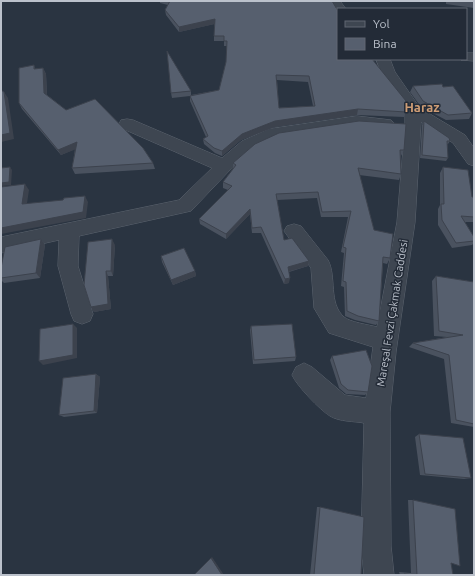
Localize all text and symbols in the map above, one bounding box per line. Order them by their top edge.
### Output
legend [337,8,467,60]
text: Yol [373,17,390,30]
text: Bina [373,37,397,50]
district label: Haraz [404,100,440,114]
street label: Mareşal Fevzi Çakmak Caddesi [374,239,410,387]

